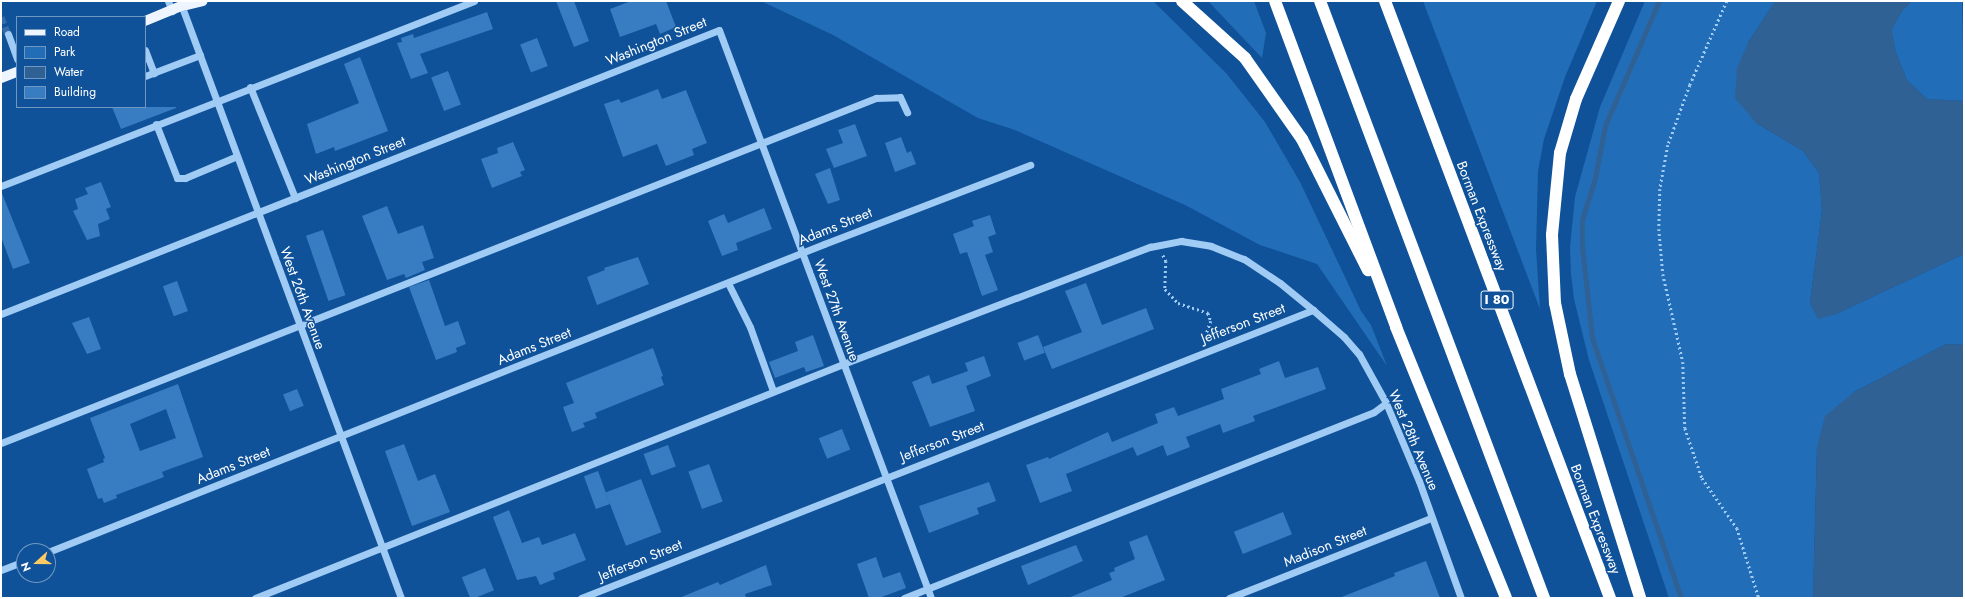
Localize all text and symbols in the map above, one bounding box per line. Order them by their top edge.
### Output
street label: Washington Street [603,13,709,69]
legend [16,16,146,108]
text: Road [54,23,80,41]
text: Park [54,43,75,61]
text: Water [54,63,84,81]
text: Building [54,83,96,101]
street label: Washington Street [302,132,408,188]
street label: Borman Expressway [1453,159,1511,273]
street label: Adams Street [796,204,874,248]
street label: West 26th Avenue [277,245,329,351]
street label: West 27th Avenue [811,257,863,363]
road number: I 80 [1480,289,1514,311]
street label: Jefferson Street [1199,299,1287,347]
street label: Adams Street [495,324,573,368]
street label: West 28th Avenue [1385,387,1443,493]
street label: Jefferson Street [898,417,986,465]
street label: Adams Street [194,443,272,487]
street label: Borman Expressway [1567,462,1625,576]
street label: Madison Street [1281,522,1369,570]
street label: Jefferson Street [596,536,684,584]
north arrow [16,543,56,583]
text: N [17,560,35,574]

